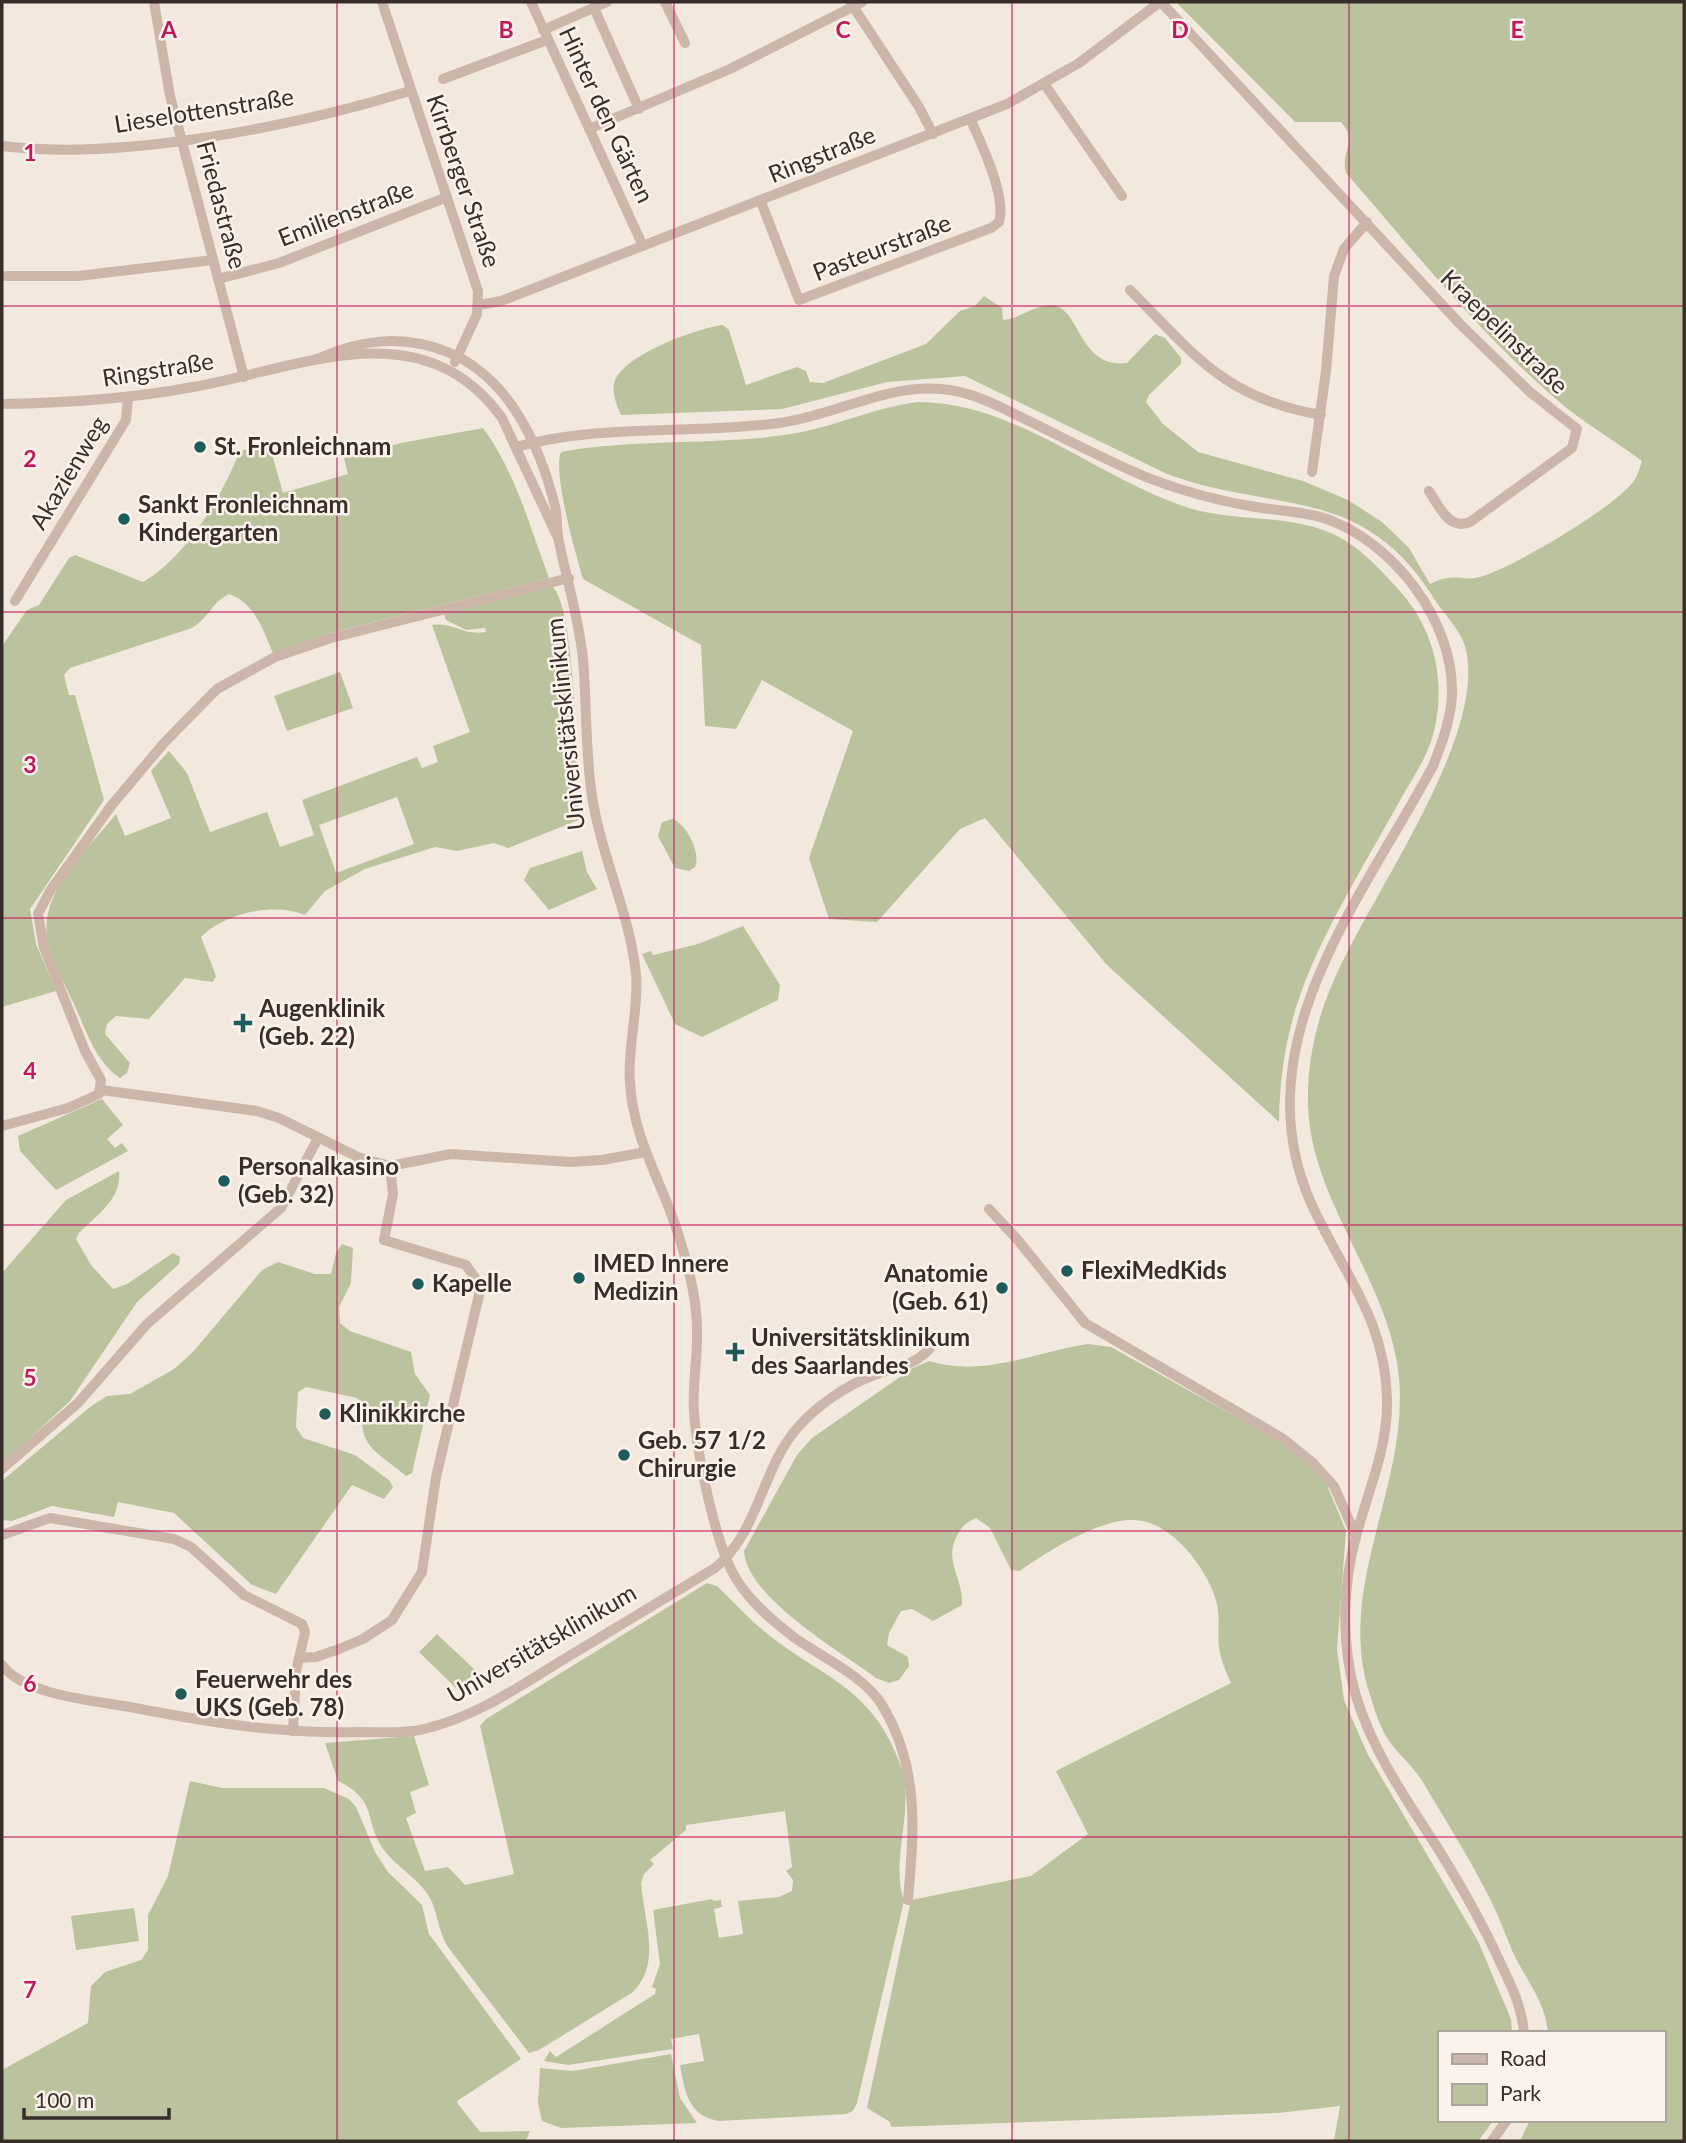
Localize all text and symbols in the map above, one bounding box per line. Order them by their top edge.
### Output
text: A [160,15,178,43]
text: B [498,15,514,43]
text: C [835,15,851,43]
text: D [1171,15,1189,43]
text: E [1510,15,1524,43]
street label: Hinter den Gärten [554,22,661,207]
street label: Lieselottenstraße [112,81,296,138]
street label: Kirrberger Straße [421,90,508,271]
street label: Ringstraße [764,119,879,188]
text: 1 [23,138,37,166]
street label: Friedastraße [191,138,253,272]
street label: Emilienstraße [274,174,417,252]
street label: Pasteurstraße [808,207,955,286]
street label: Kraepelinstraße [1435,263,1575,399]
street label: Ringstraße [100,345,216,392]
street label: Akazienweg [23,410,113,534]
place label: St. Fronleichnam [214,431,391,460]
marker: St. Fronleichnam [192,439,208,455]
text: 2 [23,444,37,472]
place label: Sankt Fronleichnam Kindergarten [138,489,349,546]
marker: Sankt Fronleichnam Kindergarten [116,511,132,527]
street label: Universitätsklinikum [539,617,590,832]
text: 3 [23,750,37,778]
place label: Augenklinik (Geb. 22) [258,993,385,1050]
marker: Augenklinik (Geb. 22) [233,1013,253,1033]
text: 4 [23,1056,37,1084]
place label: Personalkasino (Geb. 32) [238,1151,399,1208]
marker: Personalkasino (Geb. 32) [216,1173,232,1189]
place label: IMED Innere Medizin [593,1248,729,1305]
place label: FlexiMedKids [1081,1255,1227,1284]
place label: Anatomie (Geb. 61) [883,1258,988,1315]
marker: FlexiMedKids [1059,1263,1075,1279]
place label: Kapelle [432,1268,512,1297]
marker: IMED Innere Medizin [571,1270,587,1286]
marker: Kapelle [410,1276,426,1292]
marker: Anatomie (Geb. 61) [994,1280,1010,1296]
place label: Universitätsklinikum des Saarlandes [751,1322,970,1379]
marker: Universitätsklinikum des Saarlandes [725,1342,745,1362]
text: 5 [23,1363,37,1391]
place label: Klinikkirche [339,1398,466,1427]
marker: Klinikkirche [317,1406,333,1422]
place label: Geb. 57 1/2 Chirurgie [638,1425,766,1482]
marker: Geb. 57 1/2 Chirurgie [616,1447,632,1463]
street label: Universitätsklinikum [442,1577,641,1709]
place label: Feuerwehr des UKS (Geb. 78) [195,1664,352,1721]
text: 6 [23,1669,37,1697]
marker: Feuerwehr des UKS (Geb. 78) [173,1686,189,1702]
text: 7 [23,1975,37,2003]
legend [1438,2031,1665,2122]
text: Road [1500,2045,1547,2070]
scale bar [24,2076,170,2120]
text: Park [1500,2080,1541,2105]
text: 100 m [35,2087,94,2112]

